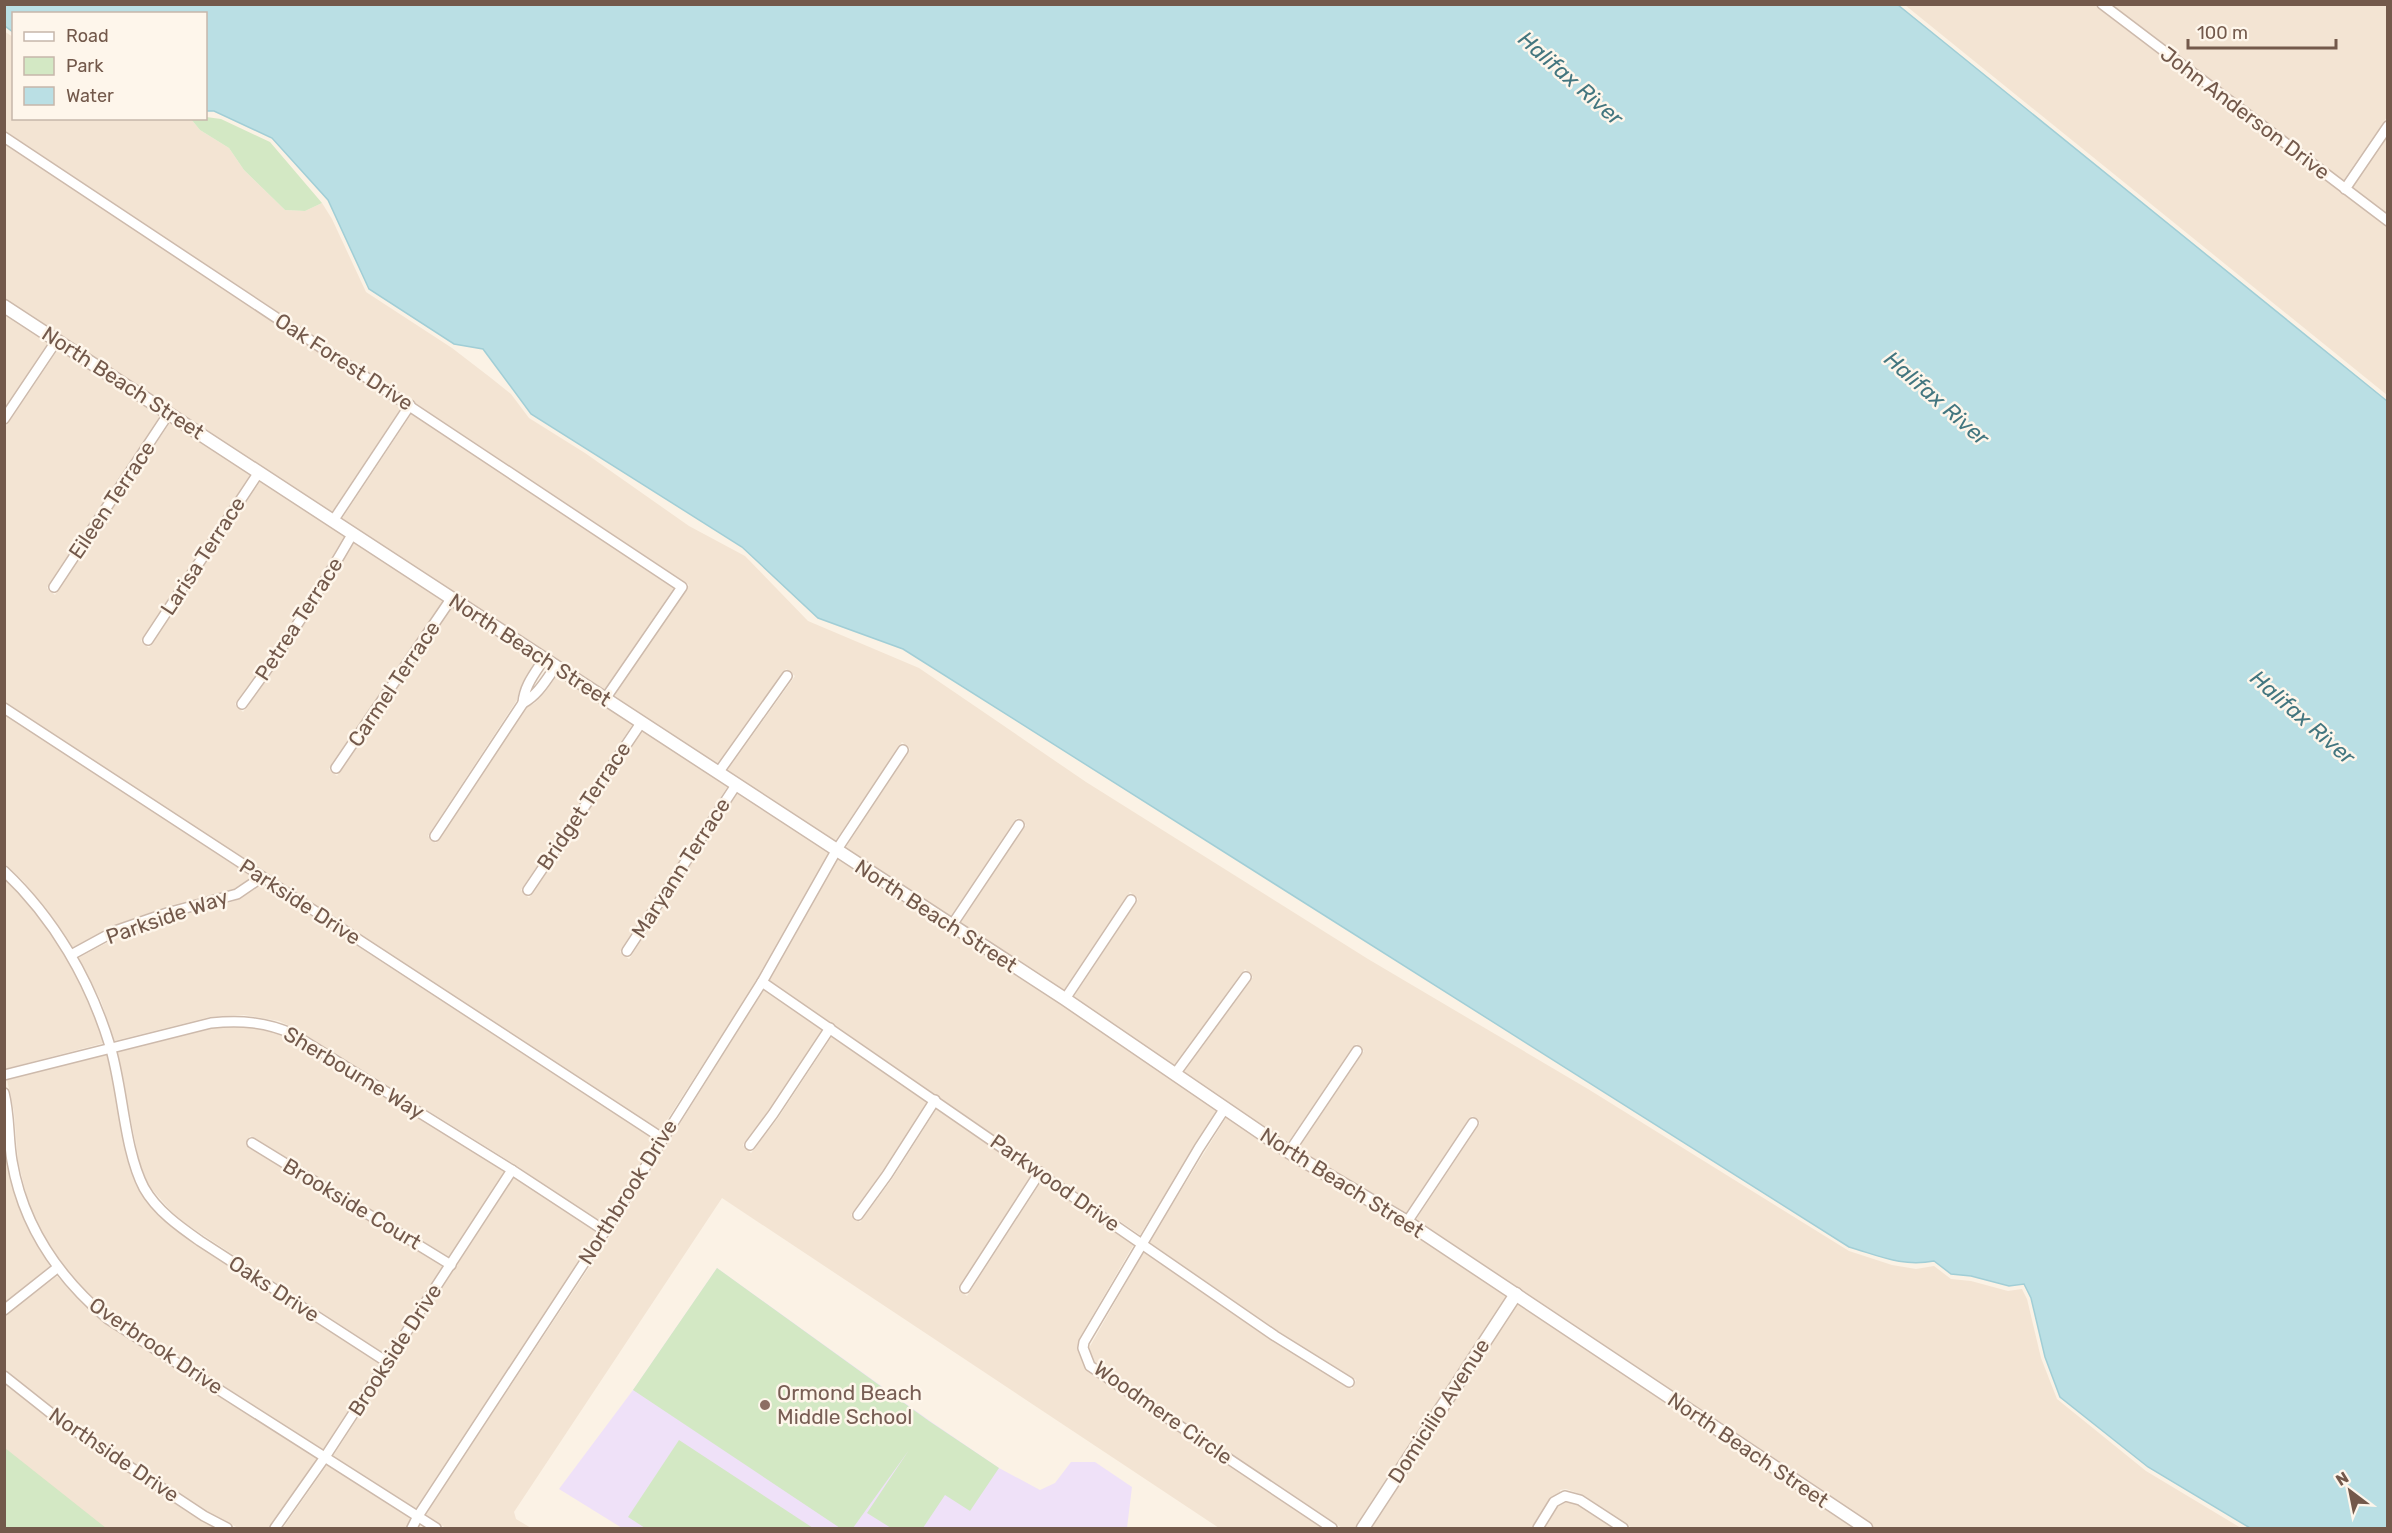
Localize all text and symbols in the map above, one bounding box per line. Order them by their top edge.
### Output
legend [12,12,207,120]
scale bar [2188,12,2336,50]
text: 100 m [2197,22,2248,44]
text: Road [66,25,109,47]
water label: Halifax River [1513,26,1630,132]
street label: John Anderson Drive [2156,41,2335,184]
text: Park [66,55,104,77]
text: Water [66,85,114,107]
street label: Oak Forest Drive [270,308,418,416]
street label: North Beach Street [37,321,209,444]
water label: Halifax River [1879,346,1996,452]
street label: Eileen Terrace [63,436,160,563]
street label: Larisa Terrace [155,492,250,620]
street label: Petrea Terrace [250,553,348,685]
street label: North Beach Street [444,588,616,711]
street label: Carmel Terrace [342,616,445,751]
water label: Halifax River [2245,665,2362,771]
street label: Bridget Terrace [531,737,636,875]
street label: Maryann Terrace [626,793,735,942]
street label: Parkside Drive [235,853,365,950]
street label: North Beach Street [850,854,1022,977]
street label: Parkside Way [102,884,232,949]
street label: Sherbourne Way [280,1021,429,1125]
street label: Northbrook Drive [573,1115,682,1269]
street label: North Beach Street [1256,1122,1429,1243]
street label: Parkwood Drive [986,1129,1125,1237]
street label: Brookside Court [279,1153,426,1255]
street label: Oaks Drive [224,1250,324,1327]
street label: Brookside Drive [343,1279,447,1420]
street label: Overbrook Drive [85,1292,228,1400]
street label: Domicilio Avenue [1383,1334,1495,1488]
street label: Woodmere Circle [1089,1355,1237,1470]
place label: Ormond Beach Middle School [777,1380,922,1429]
street label: North Beach Street [1663,1387,1833,1513]
marker: Ormond Beach Middle School [758,1398,772,1412]
street label: Northside Drive [45,1402,184,1507]
north arrow [2320,1461,2380,1521]
text: N [2332,1468,2352,1490]

